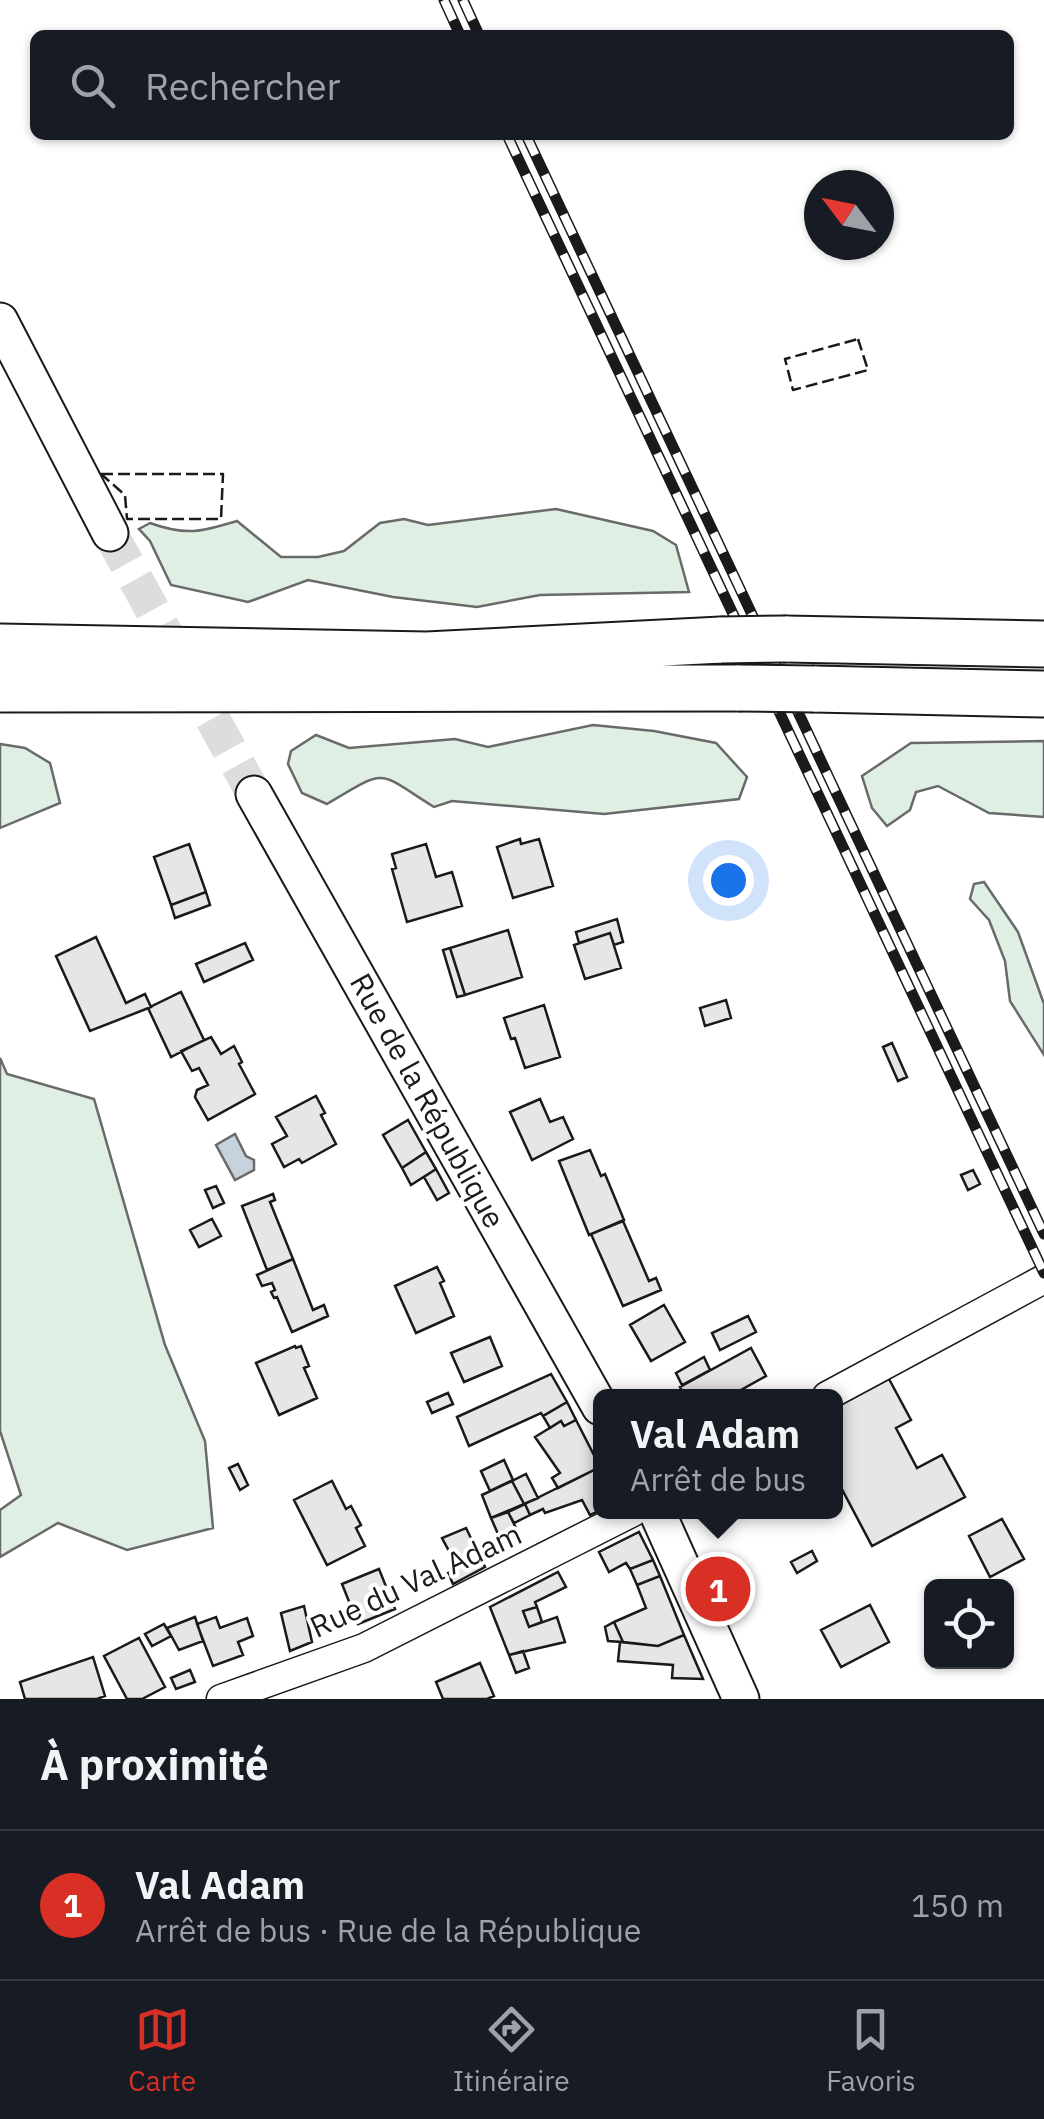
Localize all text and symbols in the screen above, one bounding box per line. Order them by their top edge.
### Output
search box [30,30,1014,140]
icon: search [65,58,120,113]
text: Rechercher [145,61,340,110]
north arrow [804,170,894,260]
your location [703,855,754,906]
street label: Rue de la République [342,966,515,1235]
popup [593,1389,843,1519]
text: Val Adam [630,1409,800,1458]
text: Arrêt de bus [630,1458,806,1500]
street label: Rue du Val Adam [303,1514,527,1646]
pin: 1 [686,1552,750,1626]
map controls [924,1579,1014,1669]
button: locate [924,1579,1014,1669]
text: À proximité [40,1737,269,1792]
text: Val Adam [135,1860,305,1909]
text: 1 [63,1884,82,1926]
text: 150 m [911,1884,1004,1926]
text: Arrêt de bus · Rue de la République [135,1909,641,1951]
tab: Carte [128,2002,196,2099]
tab: Itinéraire [453,2002,570,2099]
tab: Favoris [826,2002,916,2099]

